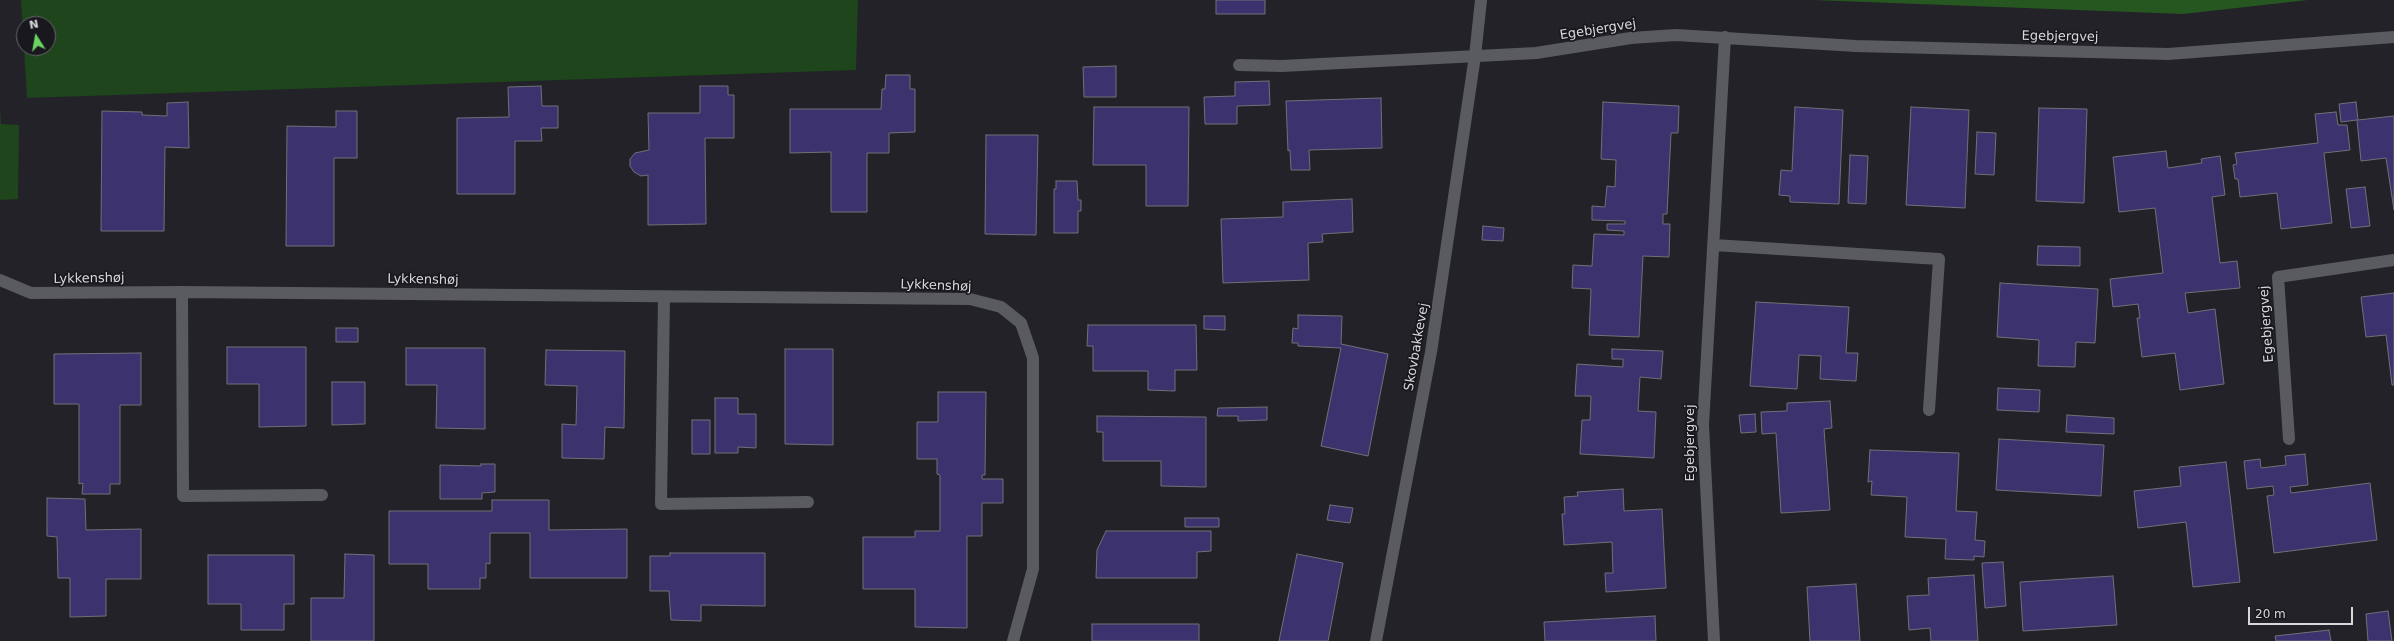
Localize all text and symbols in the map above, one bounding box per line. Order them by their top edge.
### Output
north arrow [16,16,56,56]
street label: Egebjergvej [1559,16,1637,44]
text: N [28,17,40,32]
street label: Egebjergvej [2021,29,2099,45]
street label: Lykkenshøj [53,271,125,287]
street label: Lykkenshøj [387,272,459,288]
street label: Lykkenshøj [900,277,972,295]
street label: Egebjergvej [2257,285,2277,363]
street label: Skovbakkevej [1402,302,1432,392]
street label: Egebjergvej [1683,405,1699,481]
scale bar [2250,599,2355,625]
text: 20 m [2255,607,2286,621]

